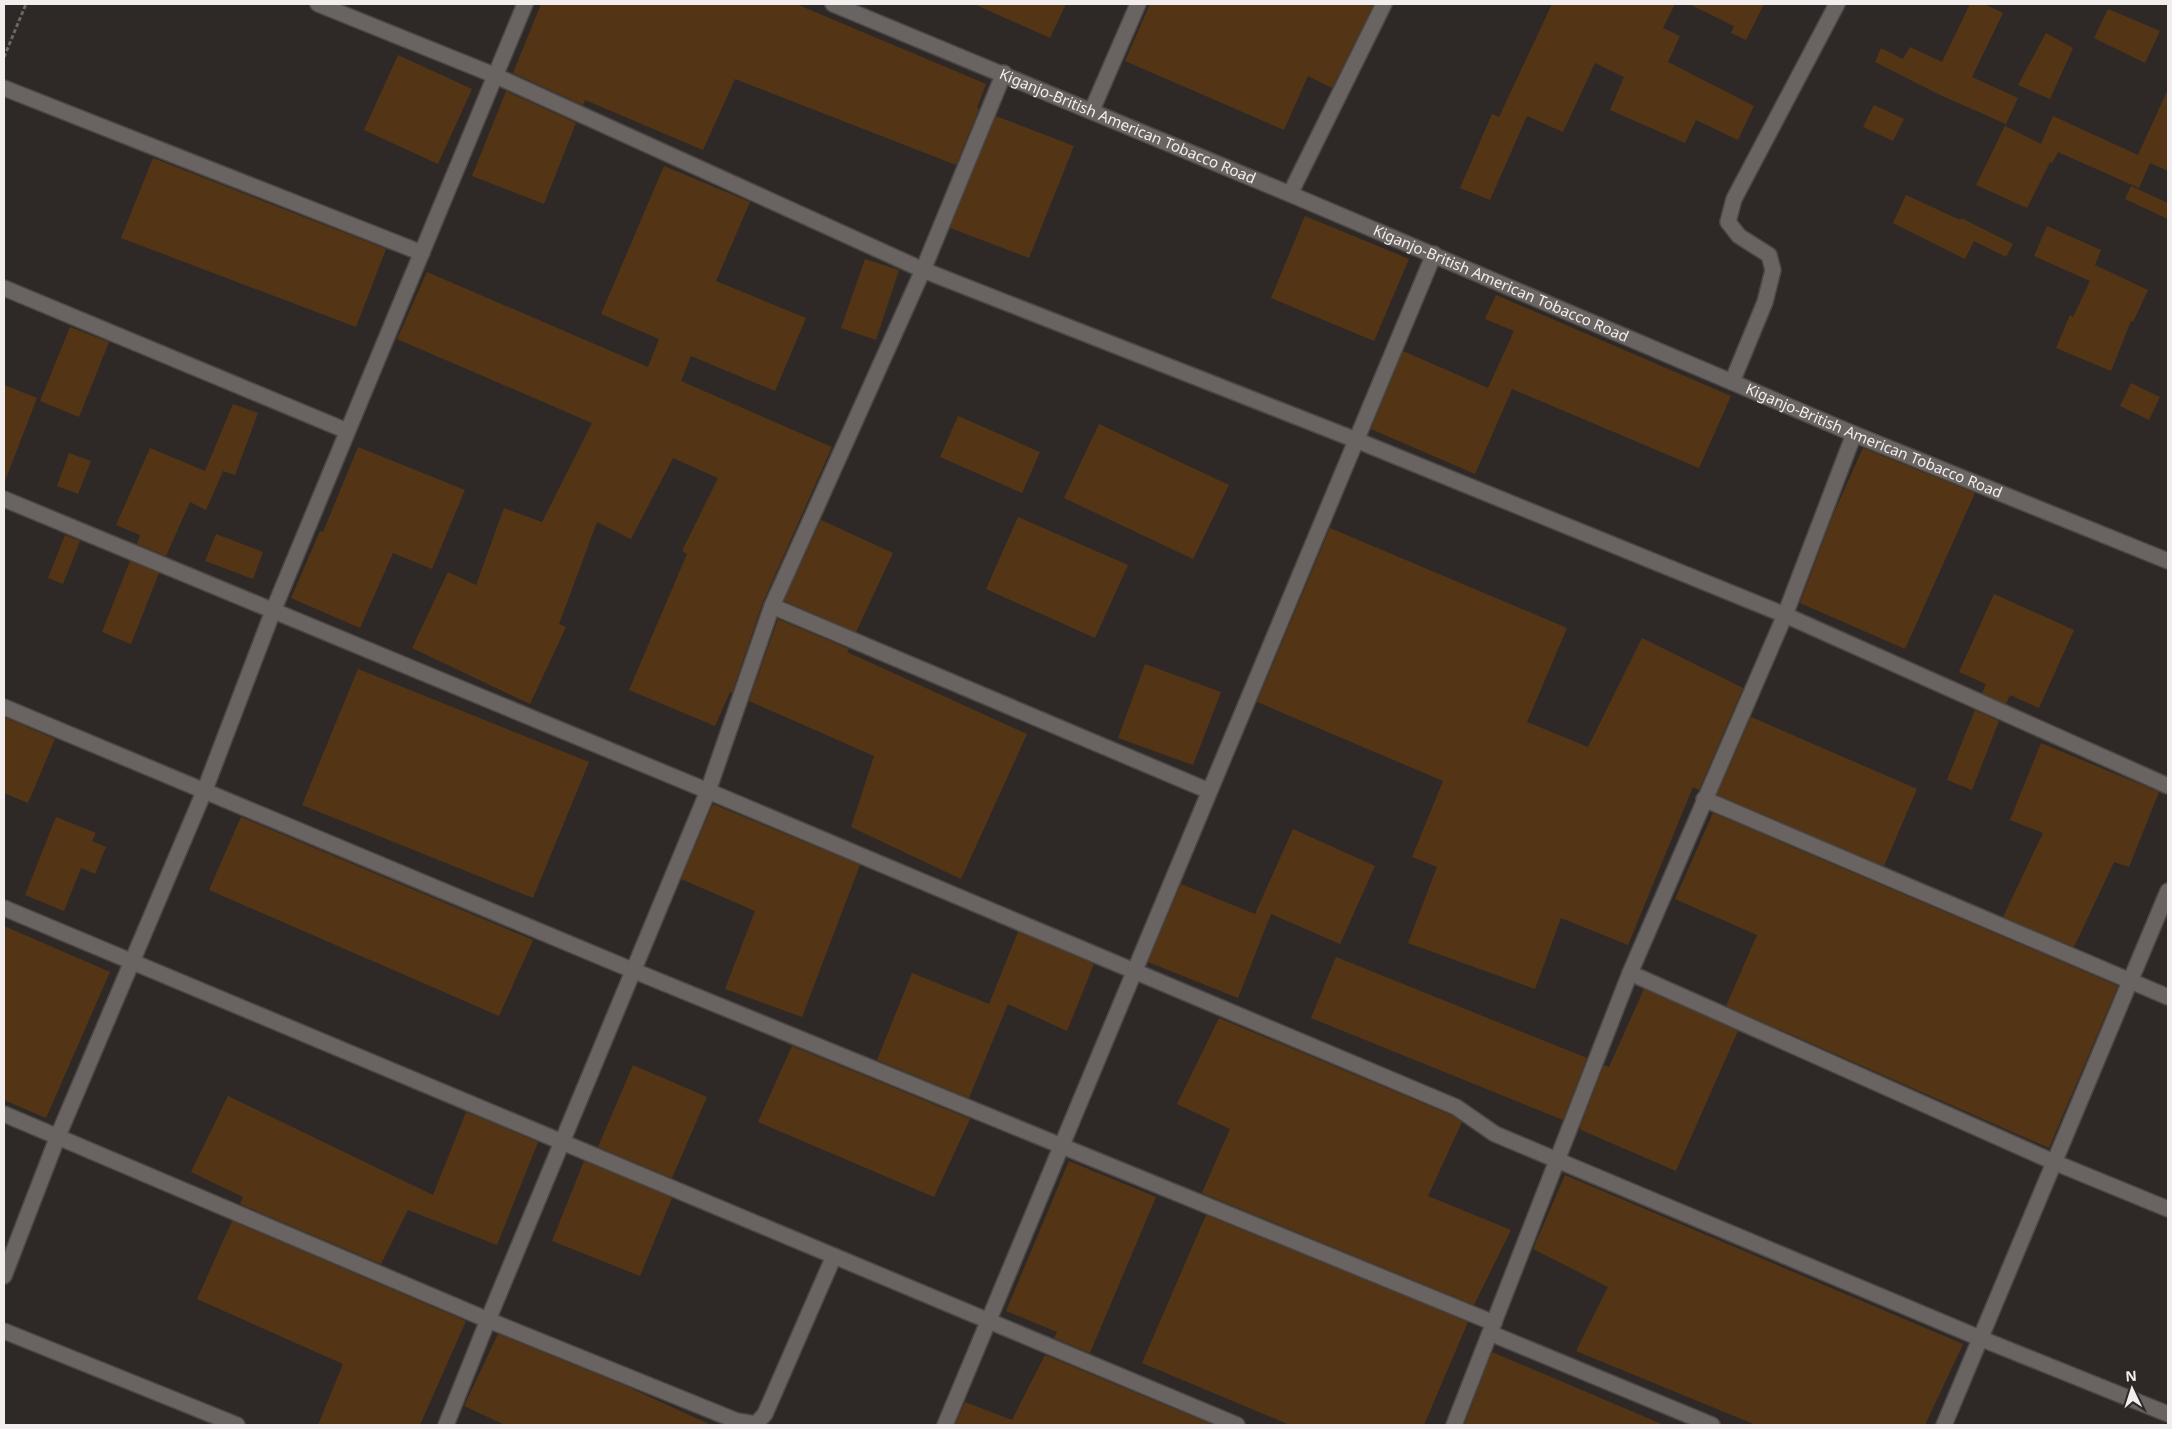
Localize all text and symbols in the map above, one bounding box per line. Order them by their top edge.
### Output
street label: Kiganjo-British American Tobacco Road [997,63,1259,188]
street label: Kiganjo-British American Tobacco Road [1370,220,1632,346]
street label: Kiganjo-British American Tobacco Road [1743,378,2006,502]
north arrow [2107,1364,2157,1414]
text: N [2125,1366,2137,1385]

